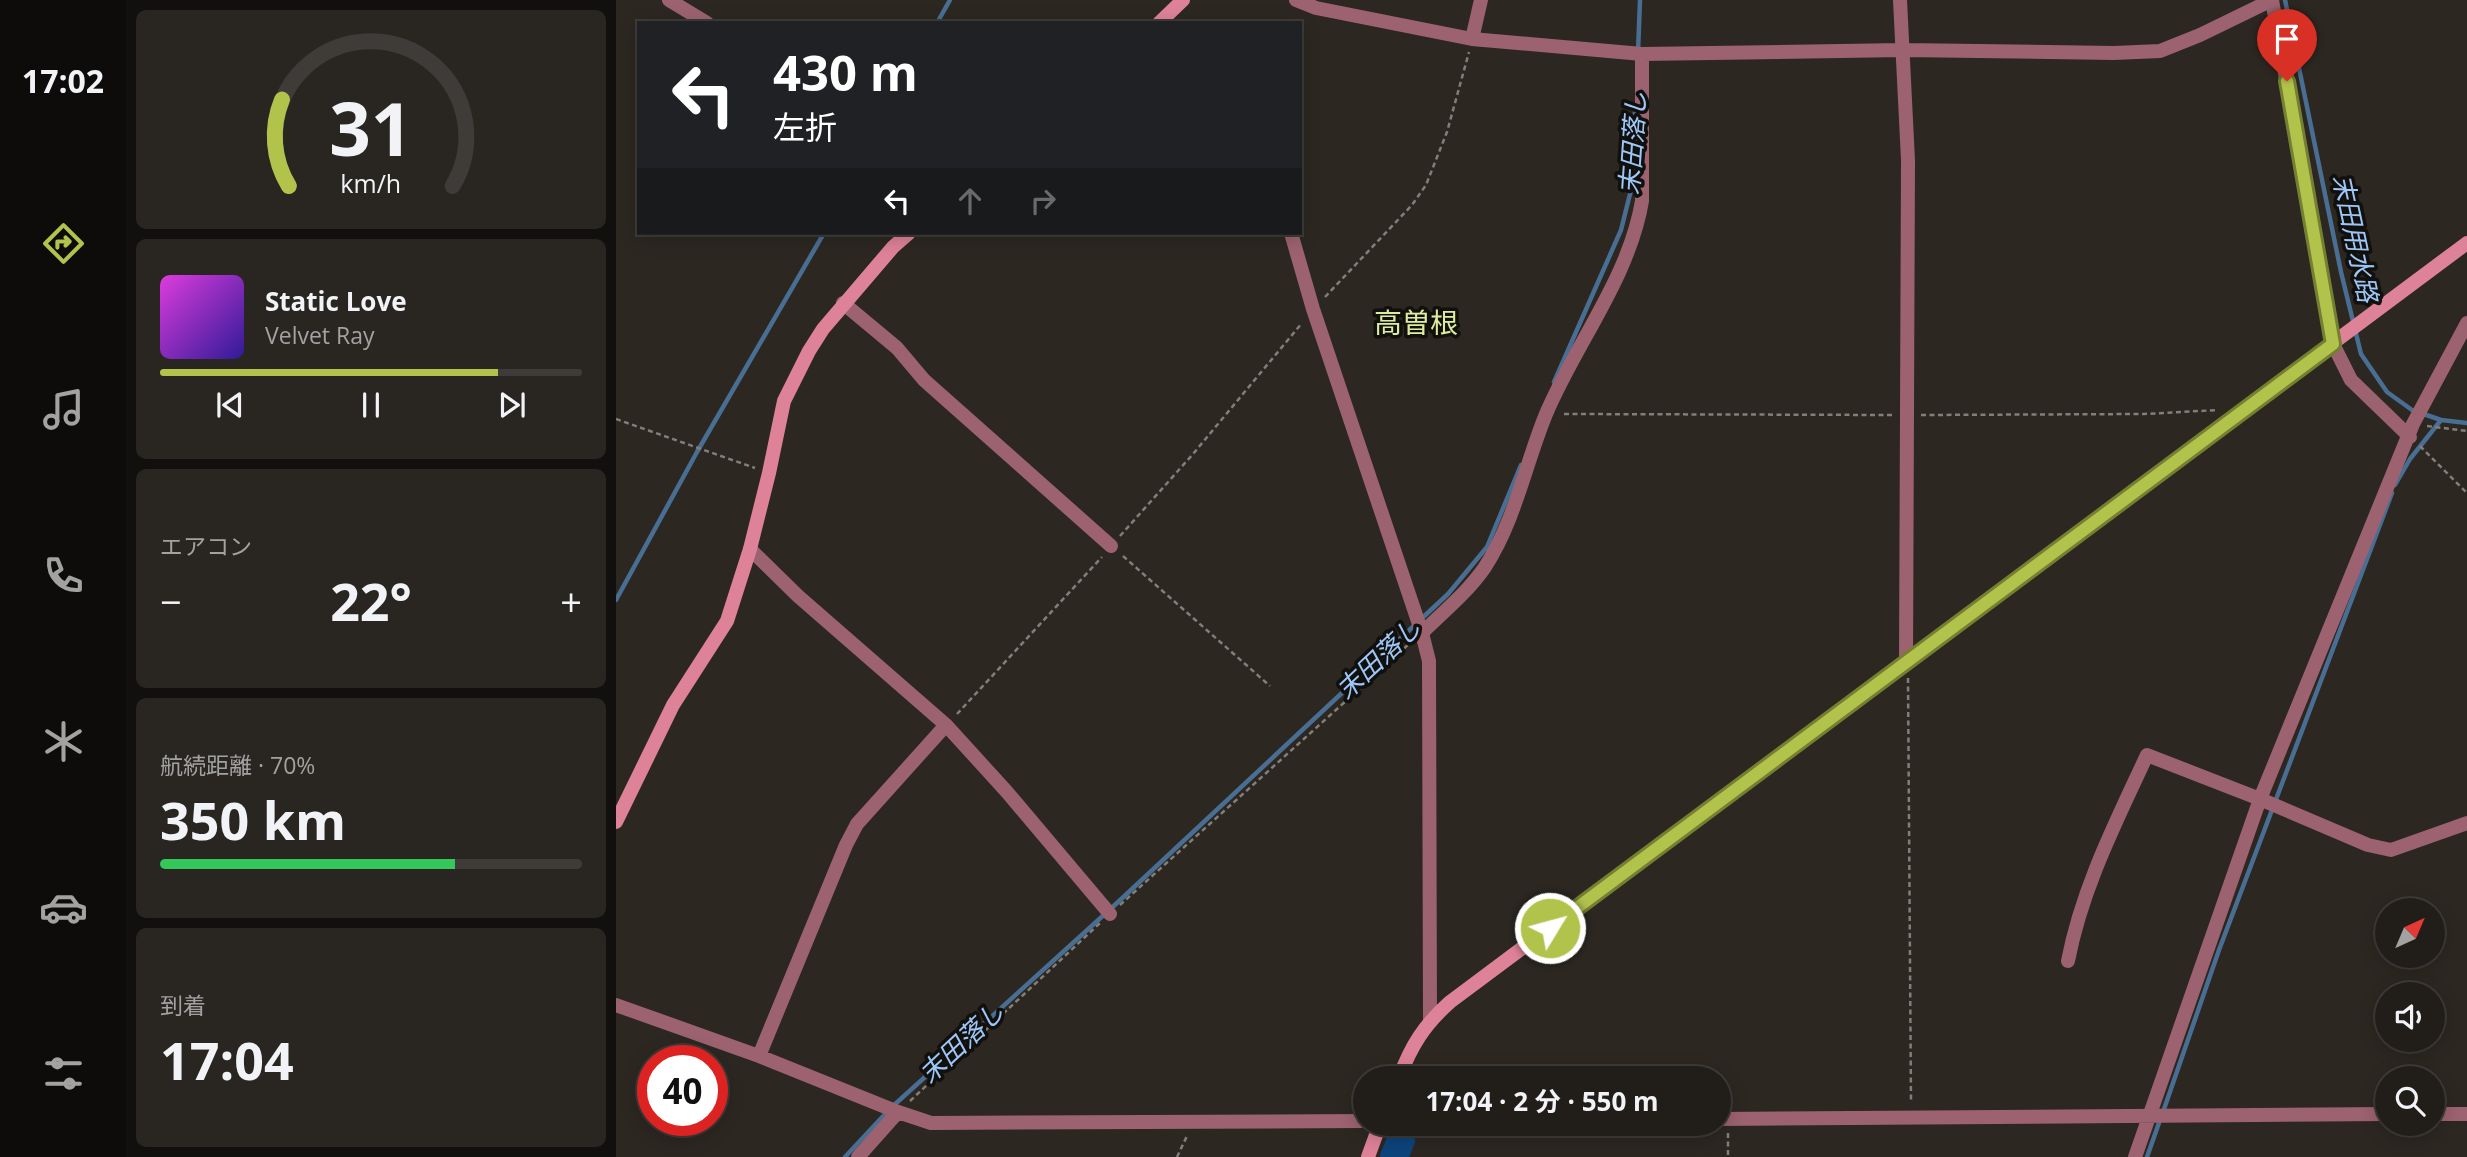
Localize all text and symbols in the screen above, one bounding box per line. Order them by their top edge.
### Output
pin [2257,9,2317,81]
icon: arrive [2268,20,2306,58]
text: 430 m [773,39,918,105]
icon: left [658,49,749,140]
text: 17:02 [22,59,104,102]
text: 31 [329,78,413,177]
water label: 末田落し [1610,90,1654,196]
text: 左折 [773,105,837,148]
text: km/h [341,166,401,200]
water label: 末田用水路 [2325,171,2388,307]
icon: left [878,182,916,220]
icon: ahead [951,182,989,220]
icon: right [1024,182,1062,220]
icon: directions [39,219,88,268]
text: Static Love [265,283,407,319]
district label: 高曽根 [1374,303,1458,341]
text: Velvet Ray [265,319,375,351]
icon: music [39,385,88,434]
icon: previous [211,386,249,424]
icon: pause [352,386,390,424]
icon: next [493,386,531,424]
text: エアコン [160,530,252,562]
icon: phone [39,551,88,600]
text: 22° [330,565,412,636]
text: − [160,575,182,627]
text: + [560,575,582,627]
water label: 末田落し [1328,609,1428,707]
icon: climate [39,717,88,766]
text: 航続距離 · 70% [160,749,315,781]
text: 350 km [160,784,346,855]
icon: car [39,883,88,932]
position arrow [1513,891,1587,965]
north arrow [2375,898,2445,968]
map controls [2375,898,2445,1136]
button: sound [2375,982,2445,1052]
text: 到着 [160,989,206,1021]
water label: 末田落し [911,993,1011,1091]
text: 17:04 [160,1024,294,1095]
speed limit sign: 40 [637,1045,728,1136]
icon: filters [39,1049,88,1098]
button: search [2375,1066,2445,1136]
text: 17:04 · 2 分 · 550 m [1425,1083,1659,1119]

